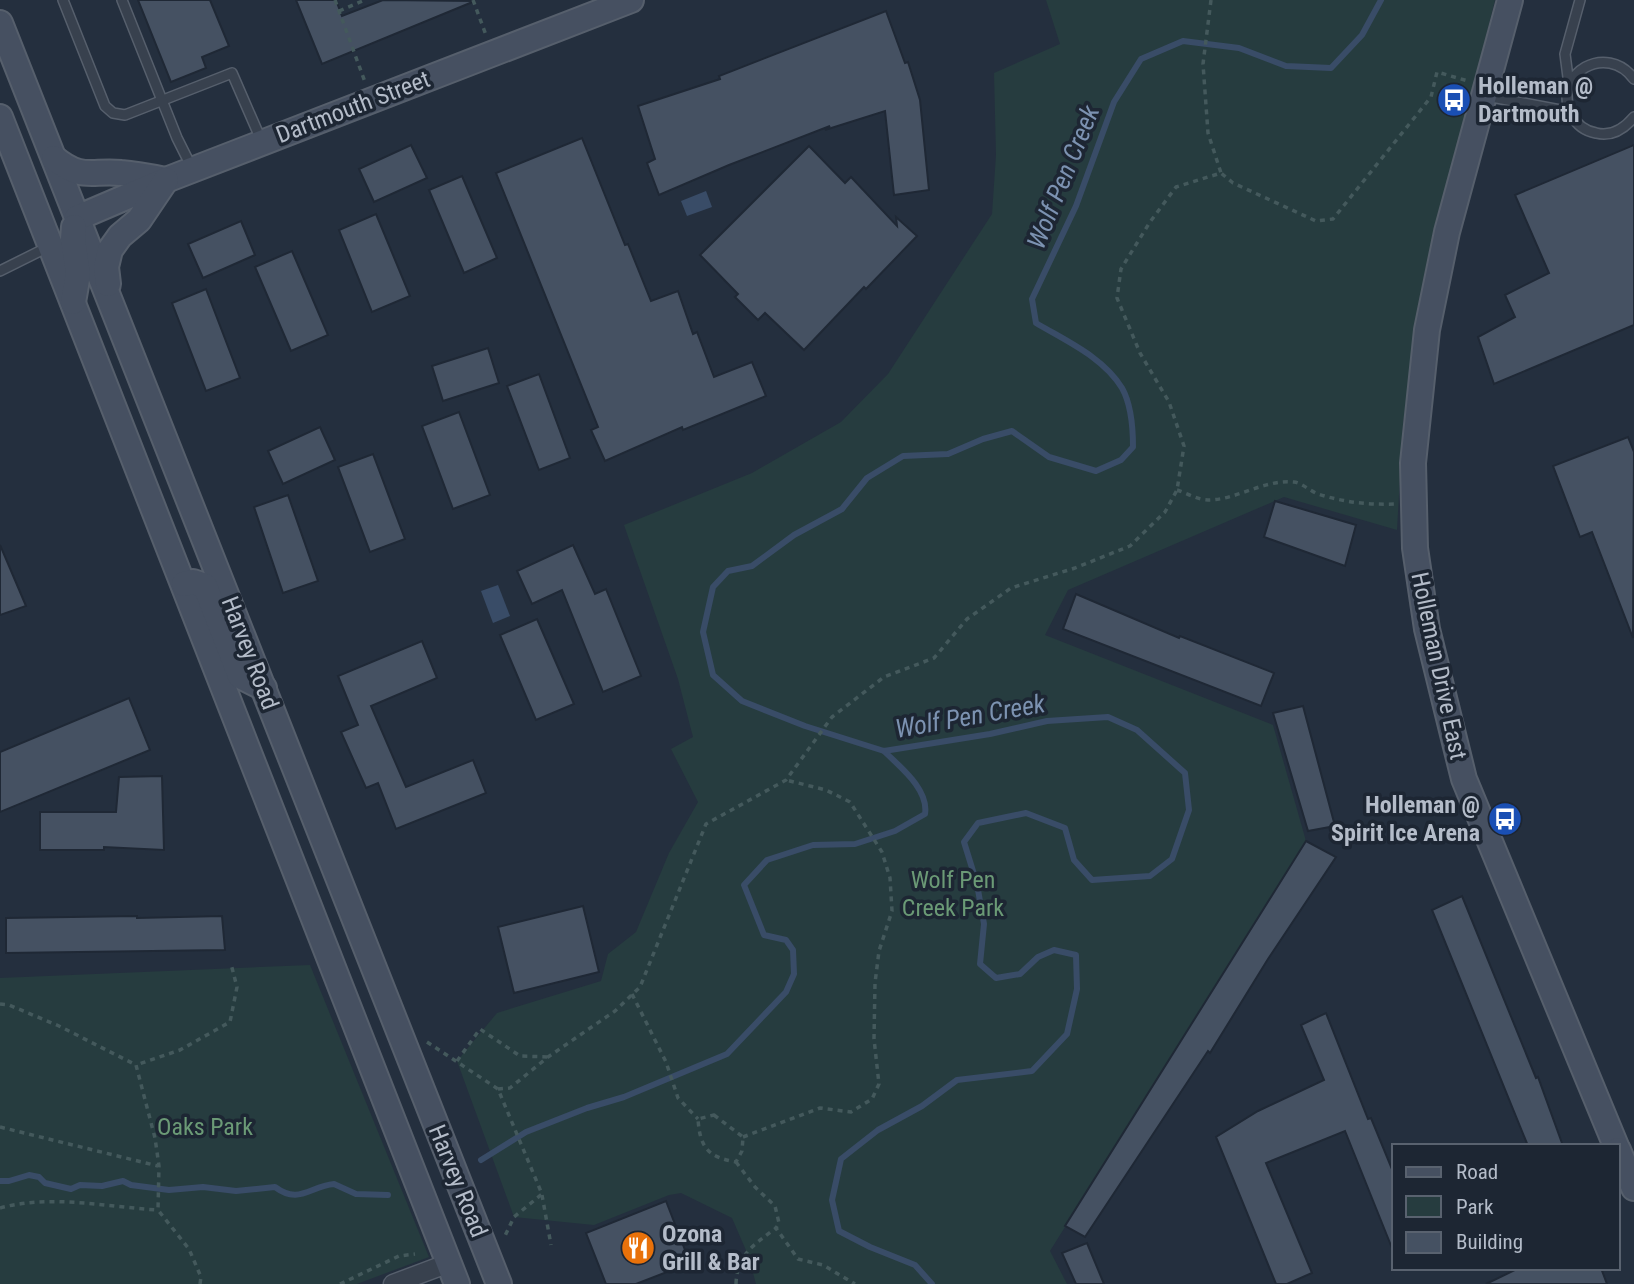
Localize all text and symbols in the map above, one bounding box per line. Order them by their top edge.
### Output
street label: Dartmouth Street [272,65,434,149]
place label: Holleman @ Dartmouth [1478,72,1593,128]
bus stop icon: Holleman @ Dartmouth [1435,81,1473,119]
water label: Wolf Pen Creek [1021,100,1106,253]
street label: Holleman Drive East [1405,570,1473,762]
street label: Harvey Road [216,593,284,713]
water label: Wolf Pen Creek [893,688,1048,744]
place label: Holleman @ Spirit Ice Arena [1331,791,1480,847]
bus stop icon: Holleman @ Spirit Ice Arena [1486,800,1524,838]
park label: Wolf Pen Creek Park [902,866,1004,922]
park label: Oaks Park [157,1113,253,1141]
street label: Harvey Road [423,1121,493,1241]
legend [1392,1144,1620,1270]
text: Road [1456,1160,1498,1184]
text: Park [1456,1195,1494,1219]
place label: Ozona Grill & Bar [662,1220,760,1276]
restaurant icon: Ozona Grill & Bar [619,1229,657,1267]
text: Building [1456,1230,1523,1254]

